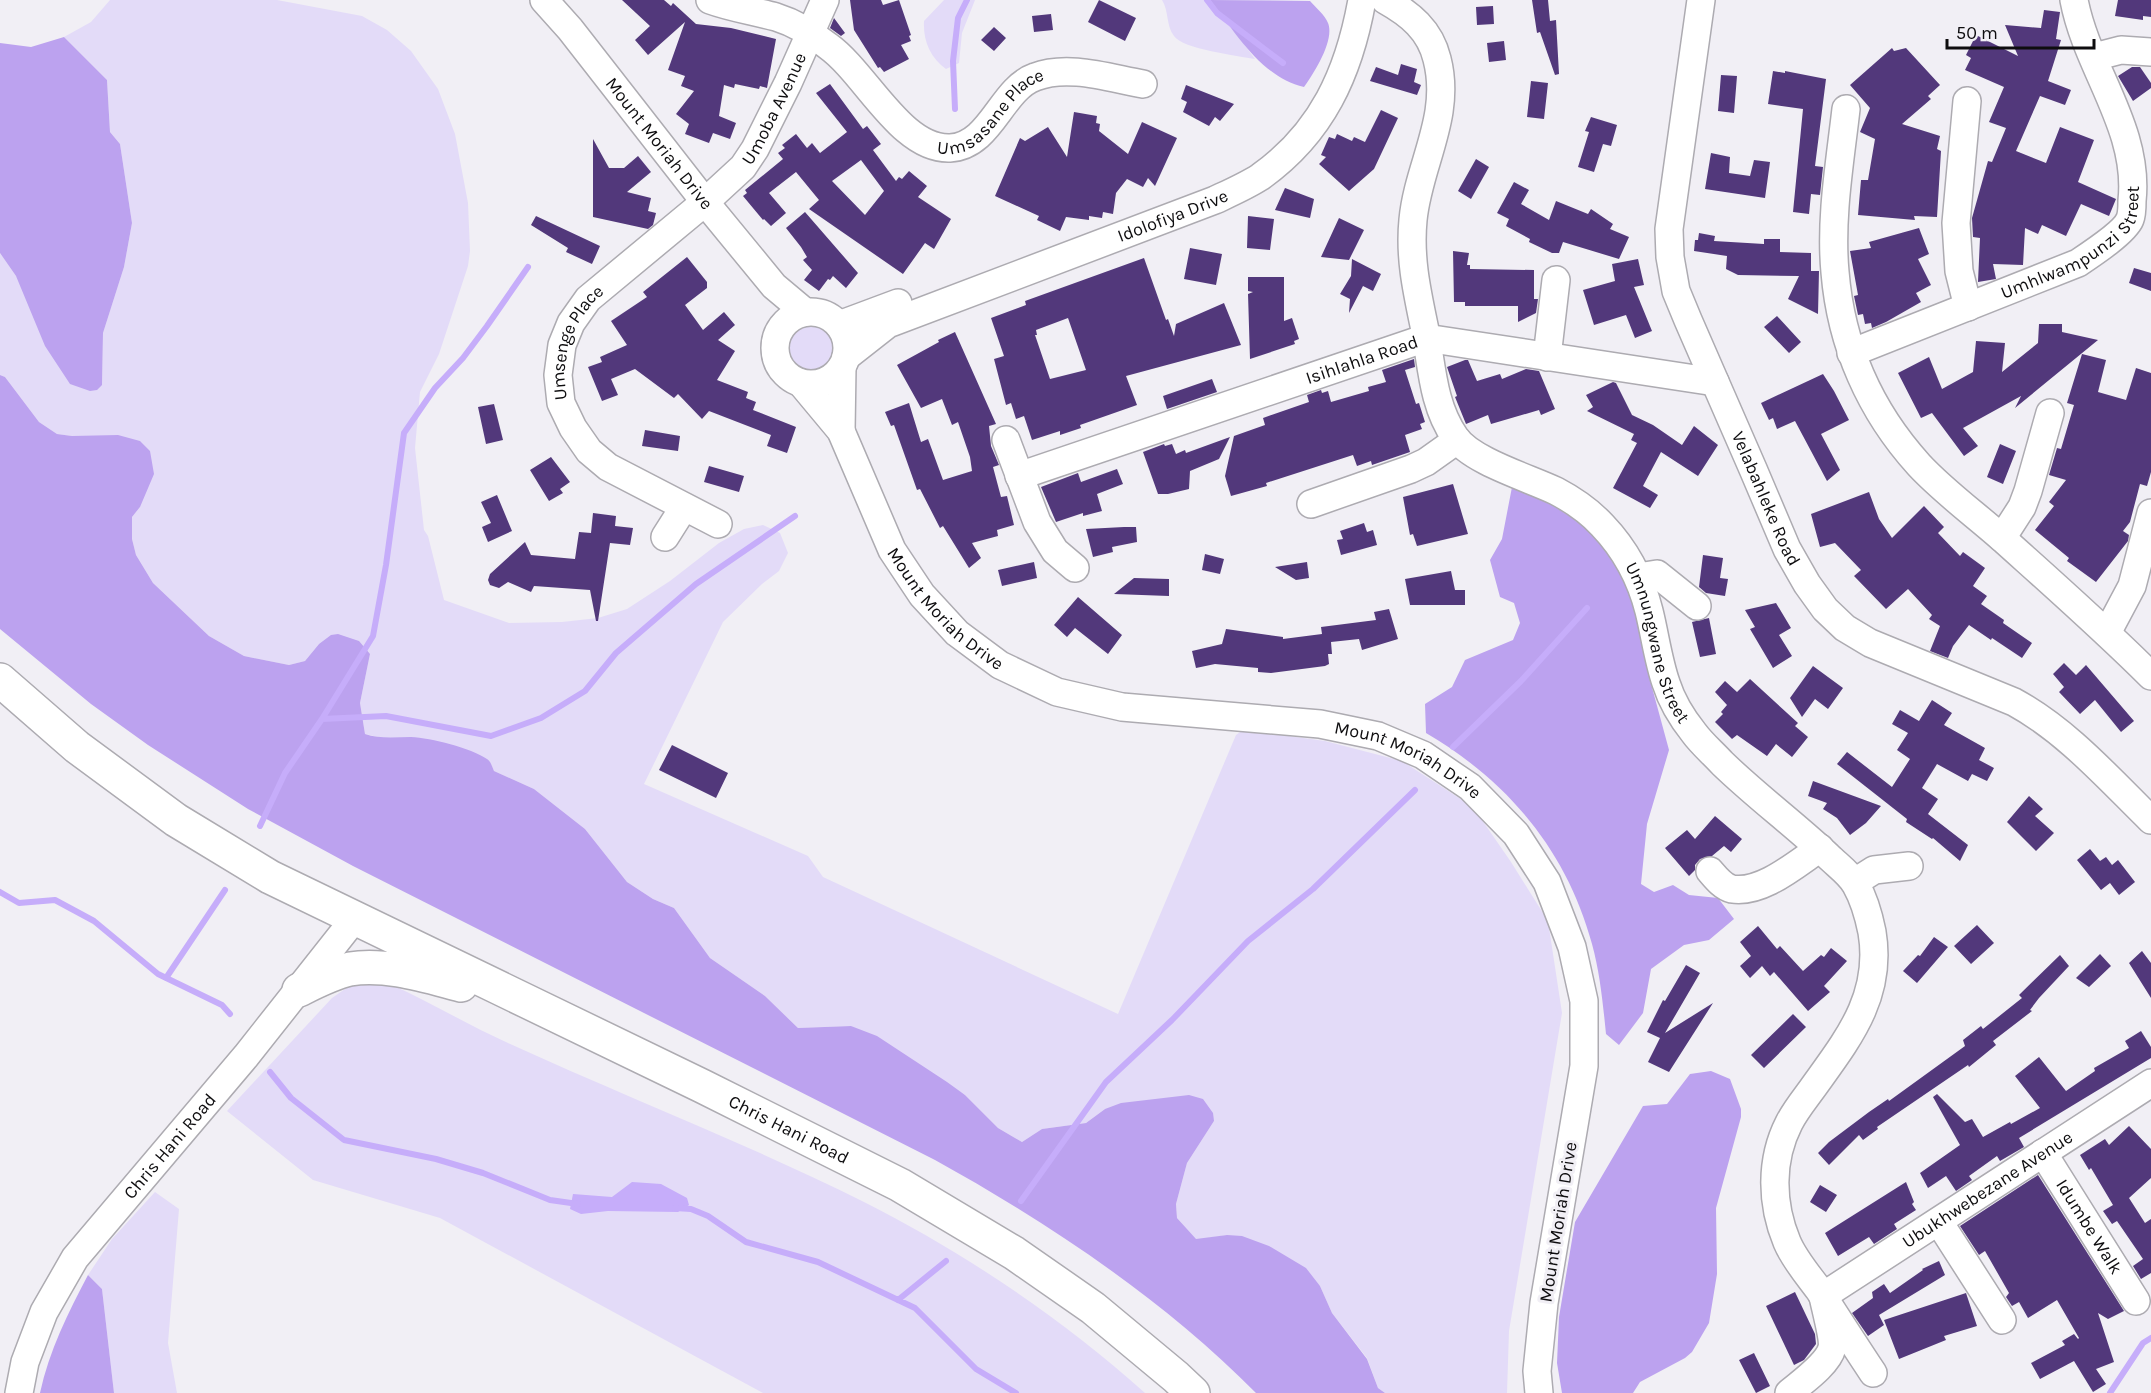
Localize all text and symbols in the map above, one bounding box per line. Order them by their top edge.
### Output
scale bar [1947,12,2094,50]
text: 50 m [1956,22,1998,44]
street label: Umoba Avenue [737,49,811,169]
street label: Umsasane Place [936,64,1046,160]
street label: Mount Moriah Drive [601,73,718,214]
street label: Idolofiya Drive [1114,185,1232,247]
street label: Umhlwampunzi Street [1997,185,2144,304]
street label: Umsenge Place [547,280,608,401]
street label: Isihlahla Road [1303,331,1421,389]
street label: Velabahleke Road [1727,428,1805,570]
street label: Mount Moriah Drive [882,543,1008,675]
street label: Umnungwane Street [1621,558,1694,728]
street label: Mount Moriah Drive [1333,716,1486,803]
street label: Chris Hani Road [119,1089,221,1203]
street label: Chris Hani Road [725,1090,853,1169]
street label: Ubukhwebezane Avenue [1898,1126,2077,1253]
street label: Mount Moriah Drive [1534,1140,1582,1304]
street label: Idumbe Walk [2051,1175,2127,1278]

